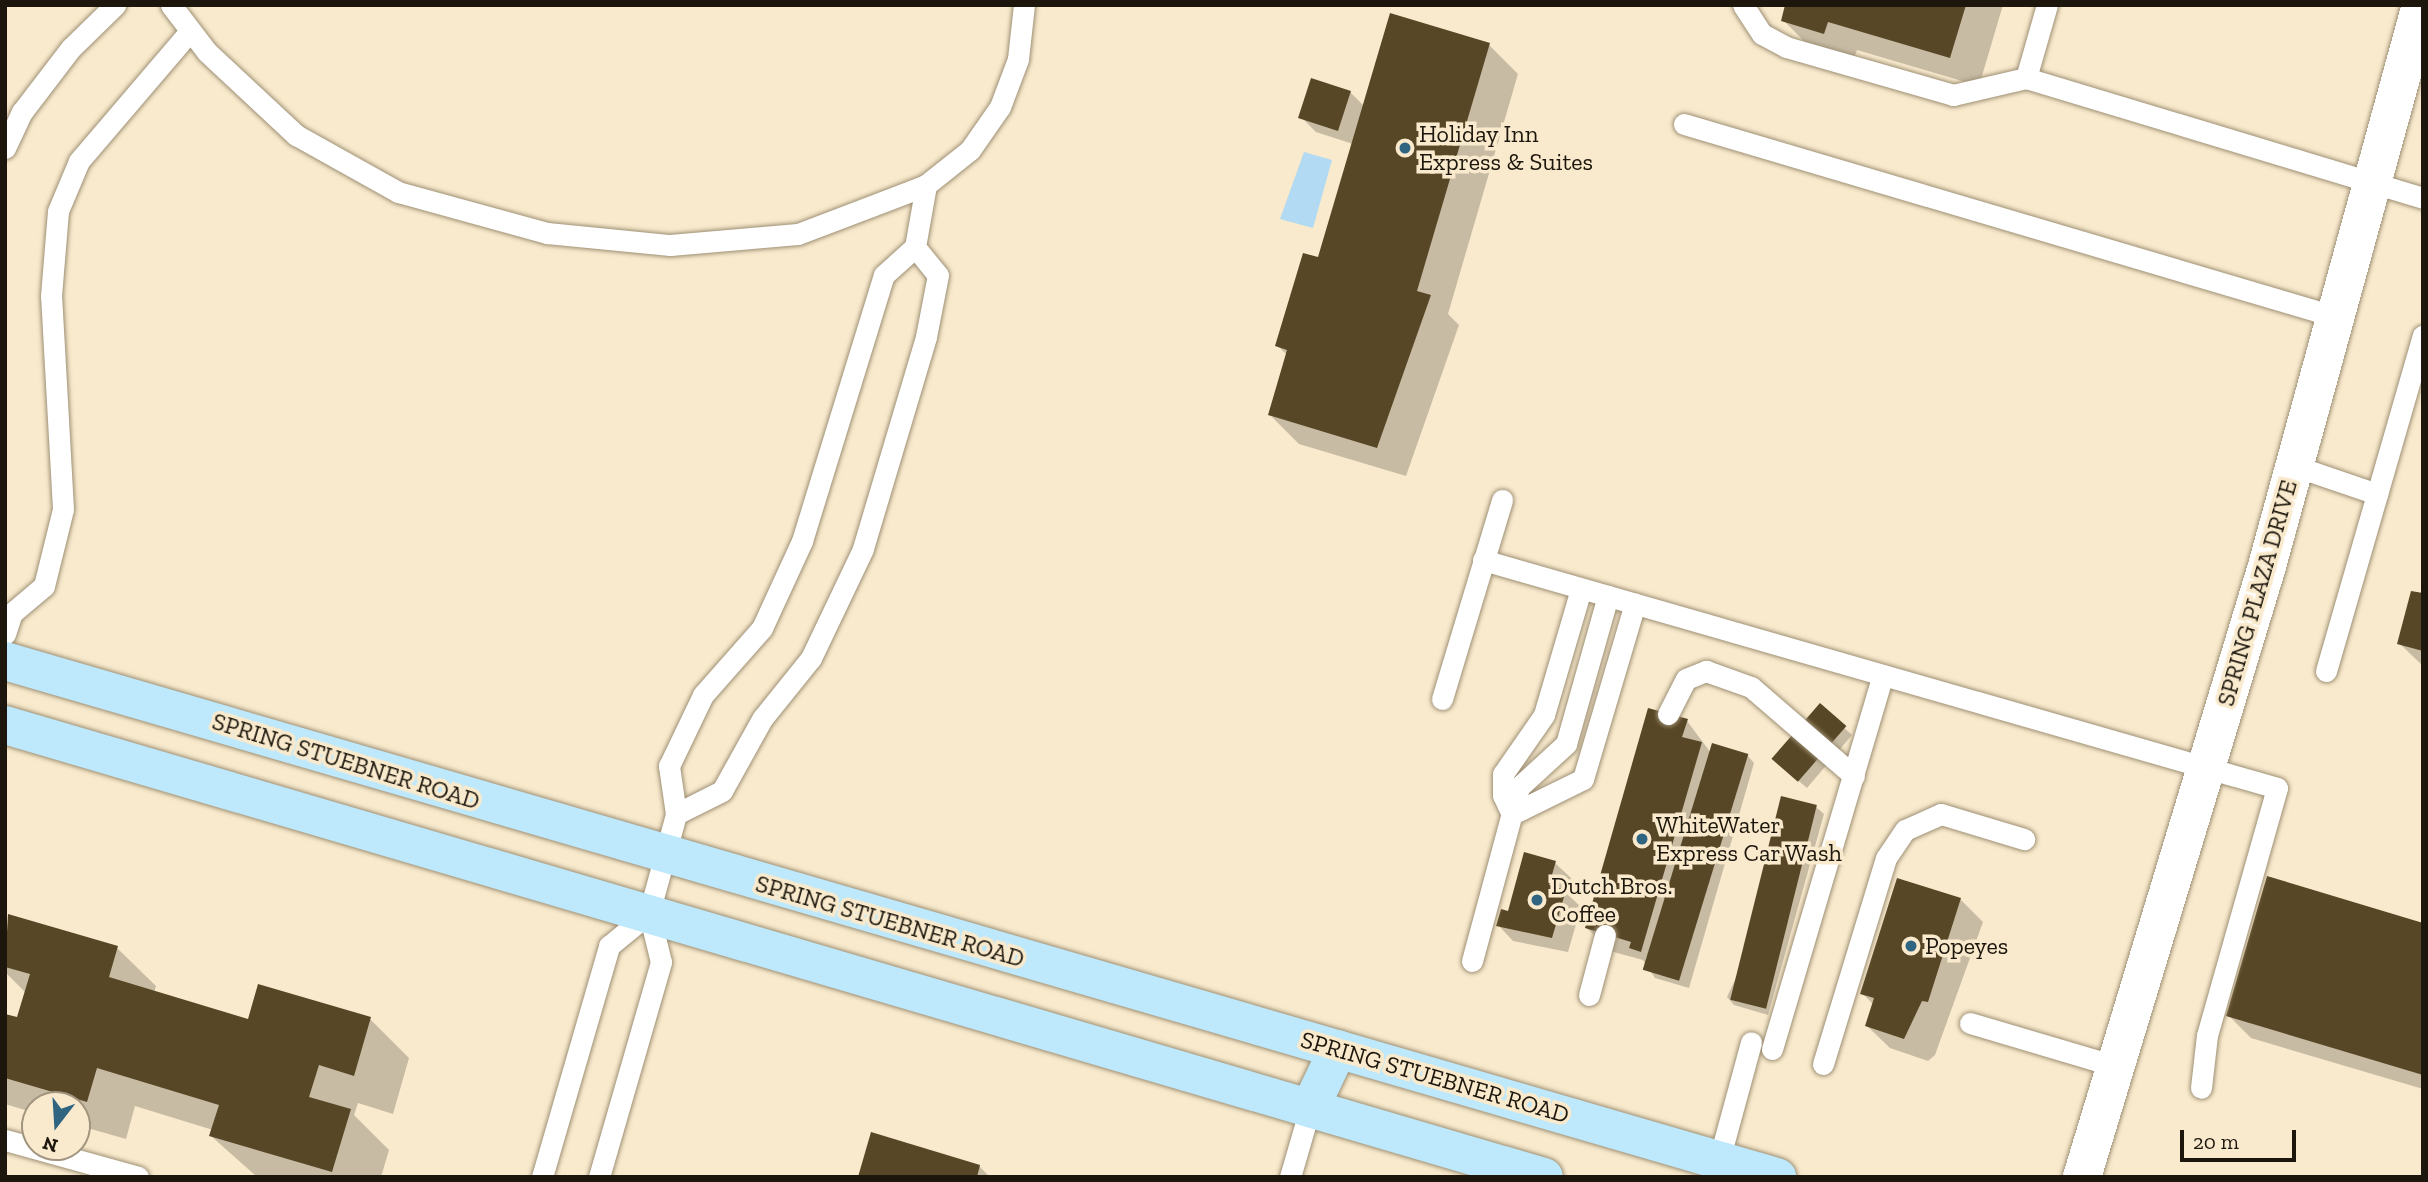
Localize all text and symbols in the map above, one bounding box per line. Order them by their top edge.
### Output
place label: Holiday Inn Express & Suites [1419,120,1593,176]
marker: Holiday Inn Express & Suites [1397,140,1413,156]
street label: SPRING PLAZA DRIVE [2211,476,2303,710]
street label: SPRING STUEBNER ROAD [209,707,483,815]
place label: WhiteWater Express Car Wash [1656,811,1843,867]
marker: WhiteWater Express Car Wash [1634,831,1650,847]
street label: SPRING STUEBNER ROAD [752,869,1028,973]
place label: Dutch Bros. Coffee [1551,872,1673,928]
marker: Dutch Bros. Coffee [1529,892,1545,908]
place label: Popeyes [1925,932,2008,960]
marker: Popeyes [1903,938,1919,954]
street label: SPRING STUEBNER ROAD [1297,1025,1573,1129]
north arrow [21,1091,91,1161]
scale bar [2183,1116,2298,1160]
text: 20 m [2193,1129,2239,1154]
text: N [40,1132,61,1158]

